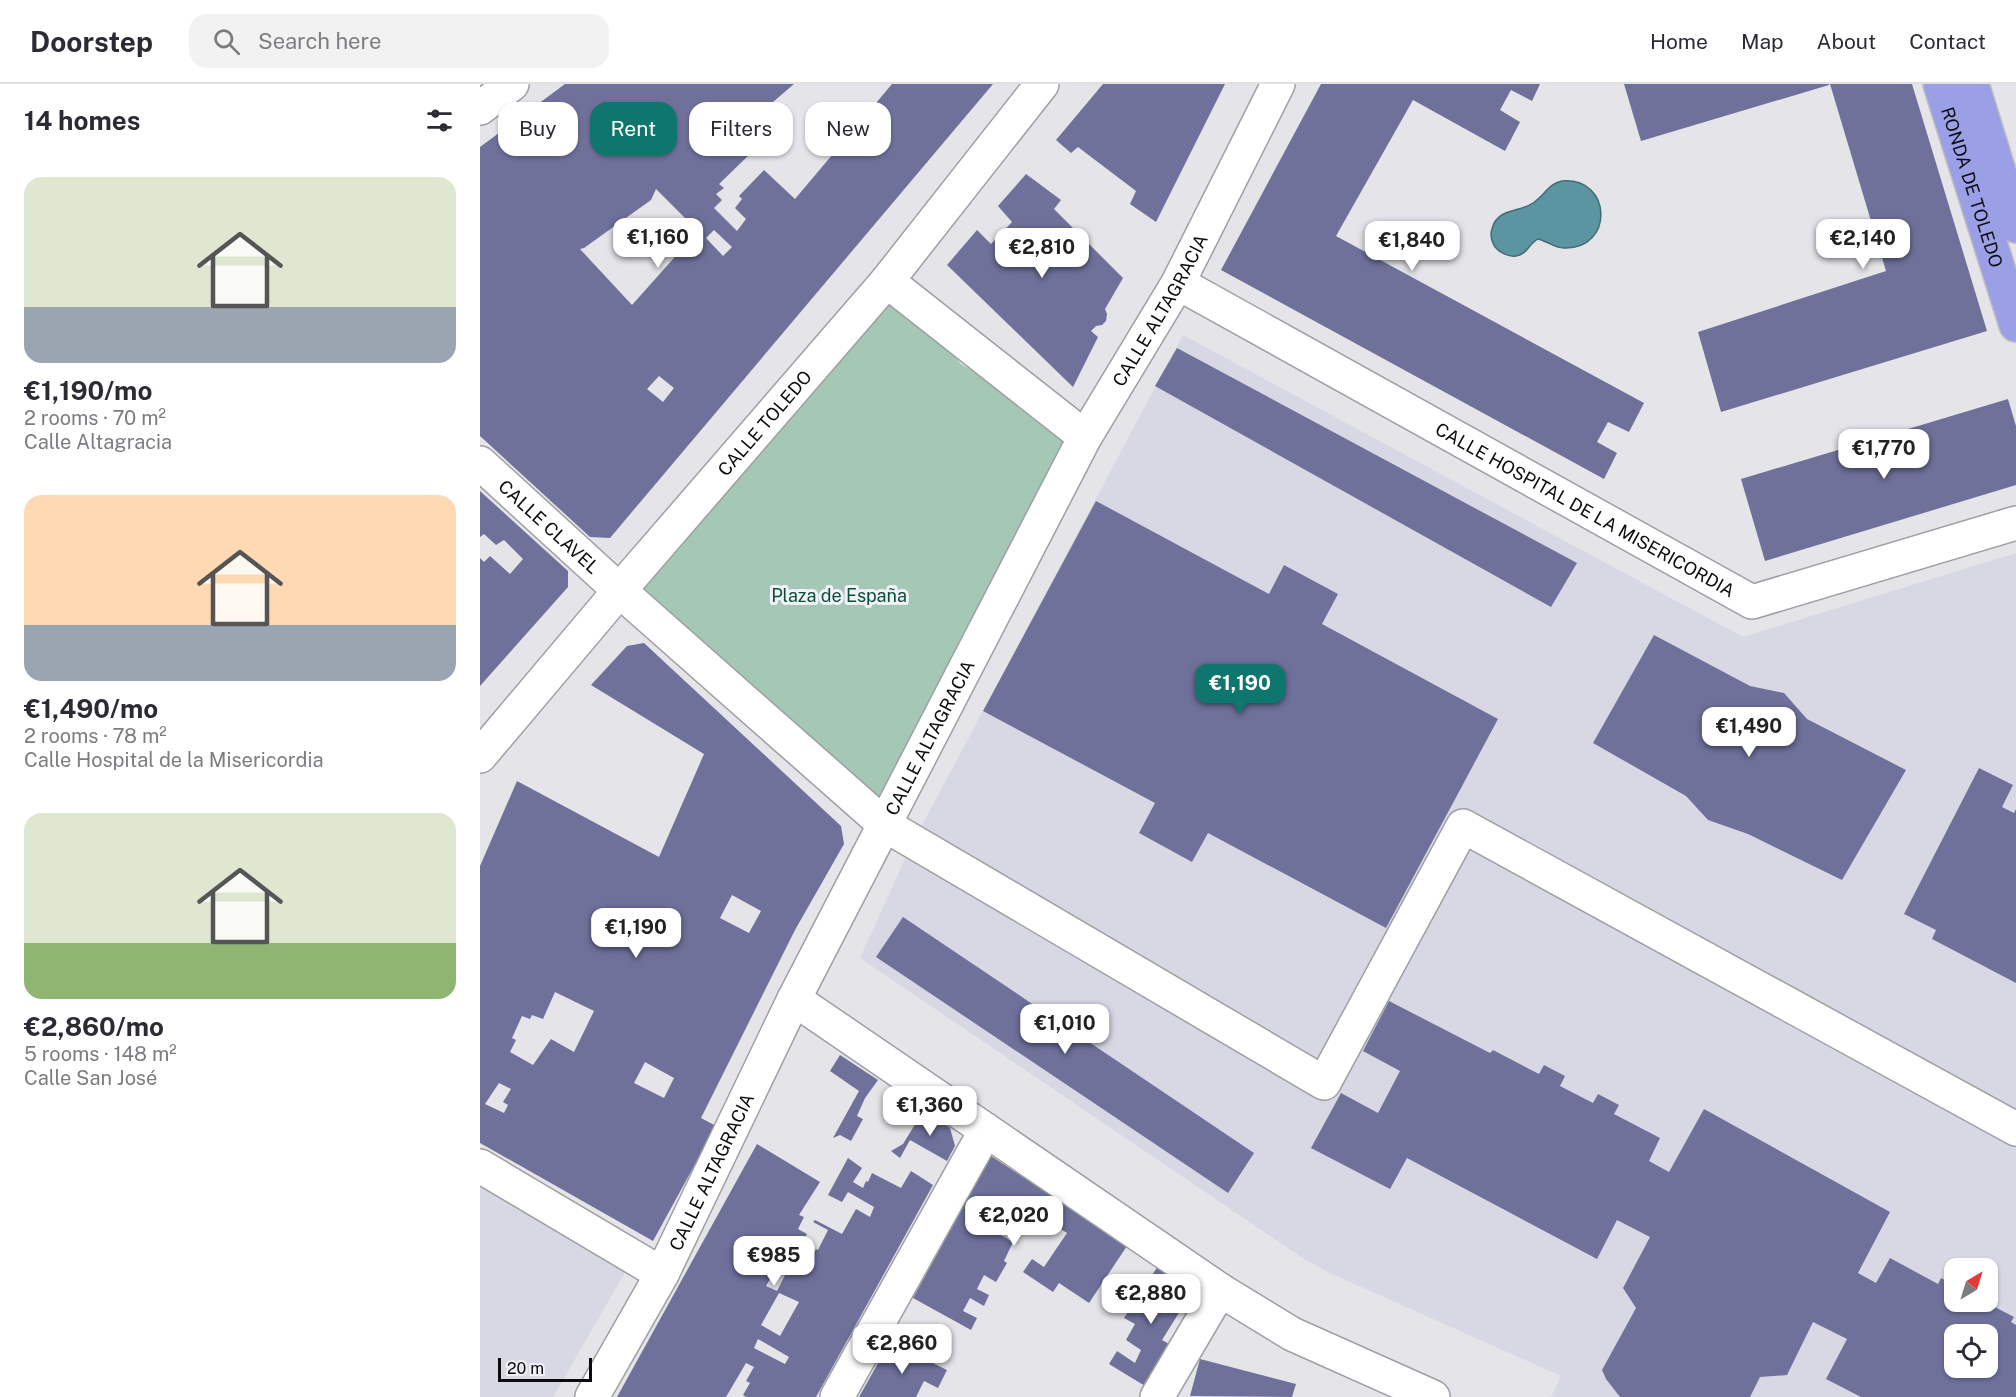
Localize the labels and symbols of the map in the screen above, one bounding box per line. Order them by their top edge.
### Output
street label: RONDA DE TOLEDO [1937,104,2008,270]
pin: €1,160 [609,218,707,269]
pin: €2,140 [1814,219,1912,270]
pin: €1,840 [1363,221,1461,272]
pin: €2,810 [993,228,1091,279]
street label: CALLE ALTAGRACIA [1108,230,1212,390]
street label: CALLE TOLEDO [713,366,816,480]
street label: CALLE HOSPITAL DE LA MISERICORDIA [1432,418,1739,601]
pin: €1,770 [1835,429,1933,480]
street label: CALLE CLAVEL [495,475,604,578]
park label: Plaza de España [771,585,907,606]
street label: CALLE ALTAGRACIA [881,656,978,819]
pin: €1,190 [1191,664,1289,715]
pin: €1,490 [1700,707,1798,758]
pin: €1,190 [587,908,685,959]
pin: €1,010 [1016,1004,1114,1055]
pin: €1,360 [881,1086,979,1137]
street label: CALLE ALTAGRACIA [664,1089,758,1254]
pin: €2,020 [965,1196,1063,1247]
pin: €985 [738,1236,810,1287]
north arrow [1944,1258,1998,1312]
pin: €2,880 [1102,1274,1200,1325]
pin: €2,860 [853,1324,951,1375]
scale bar [498,1355,592,1382]

